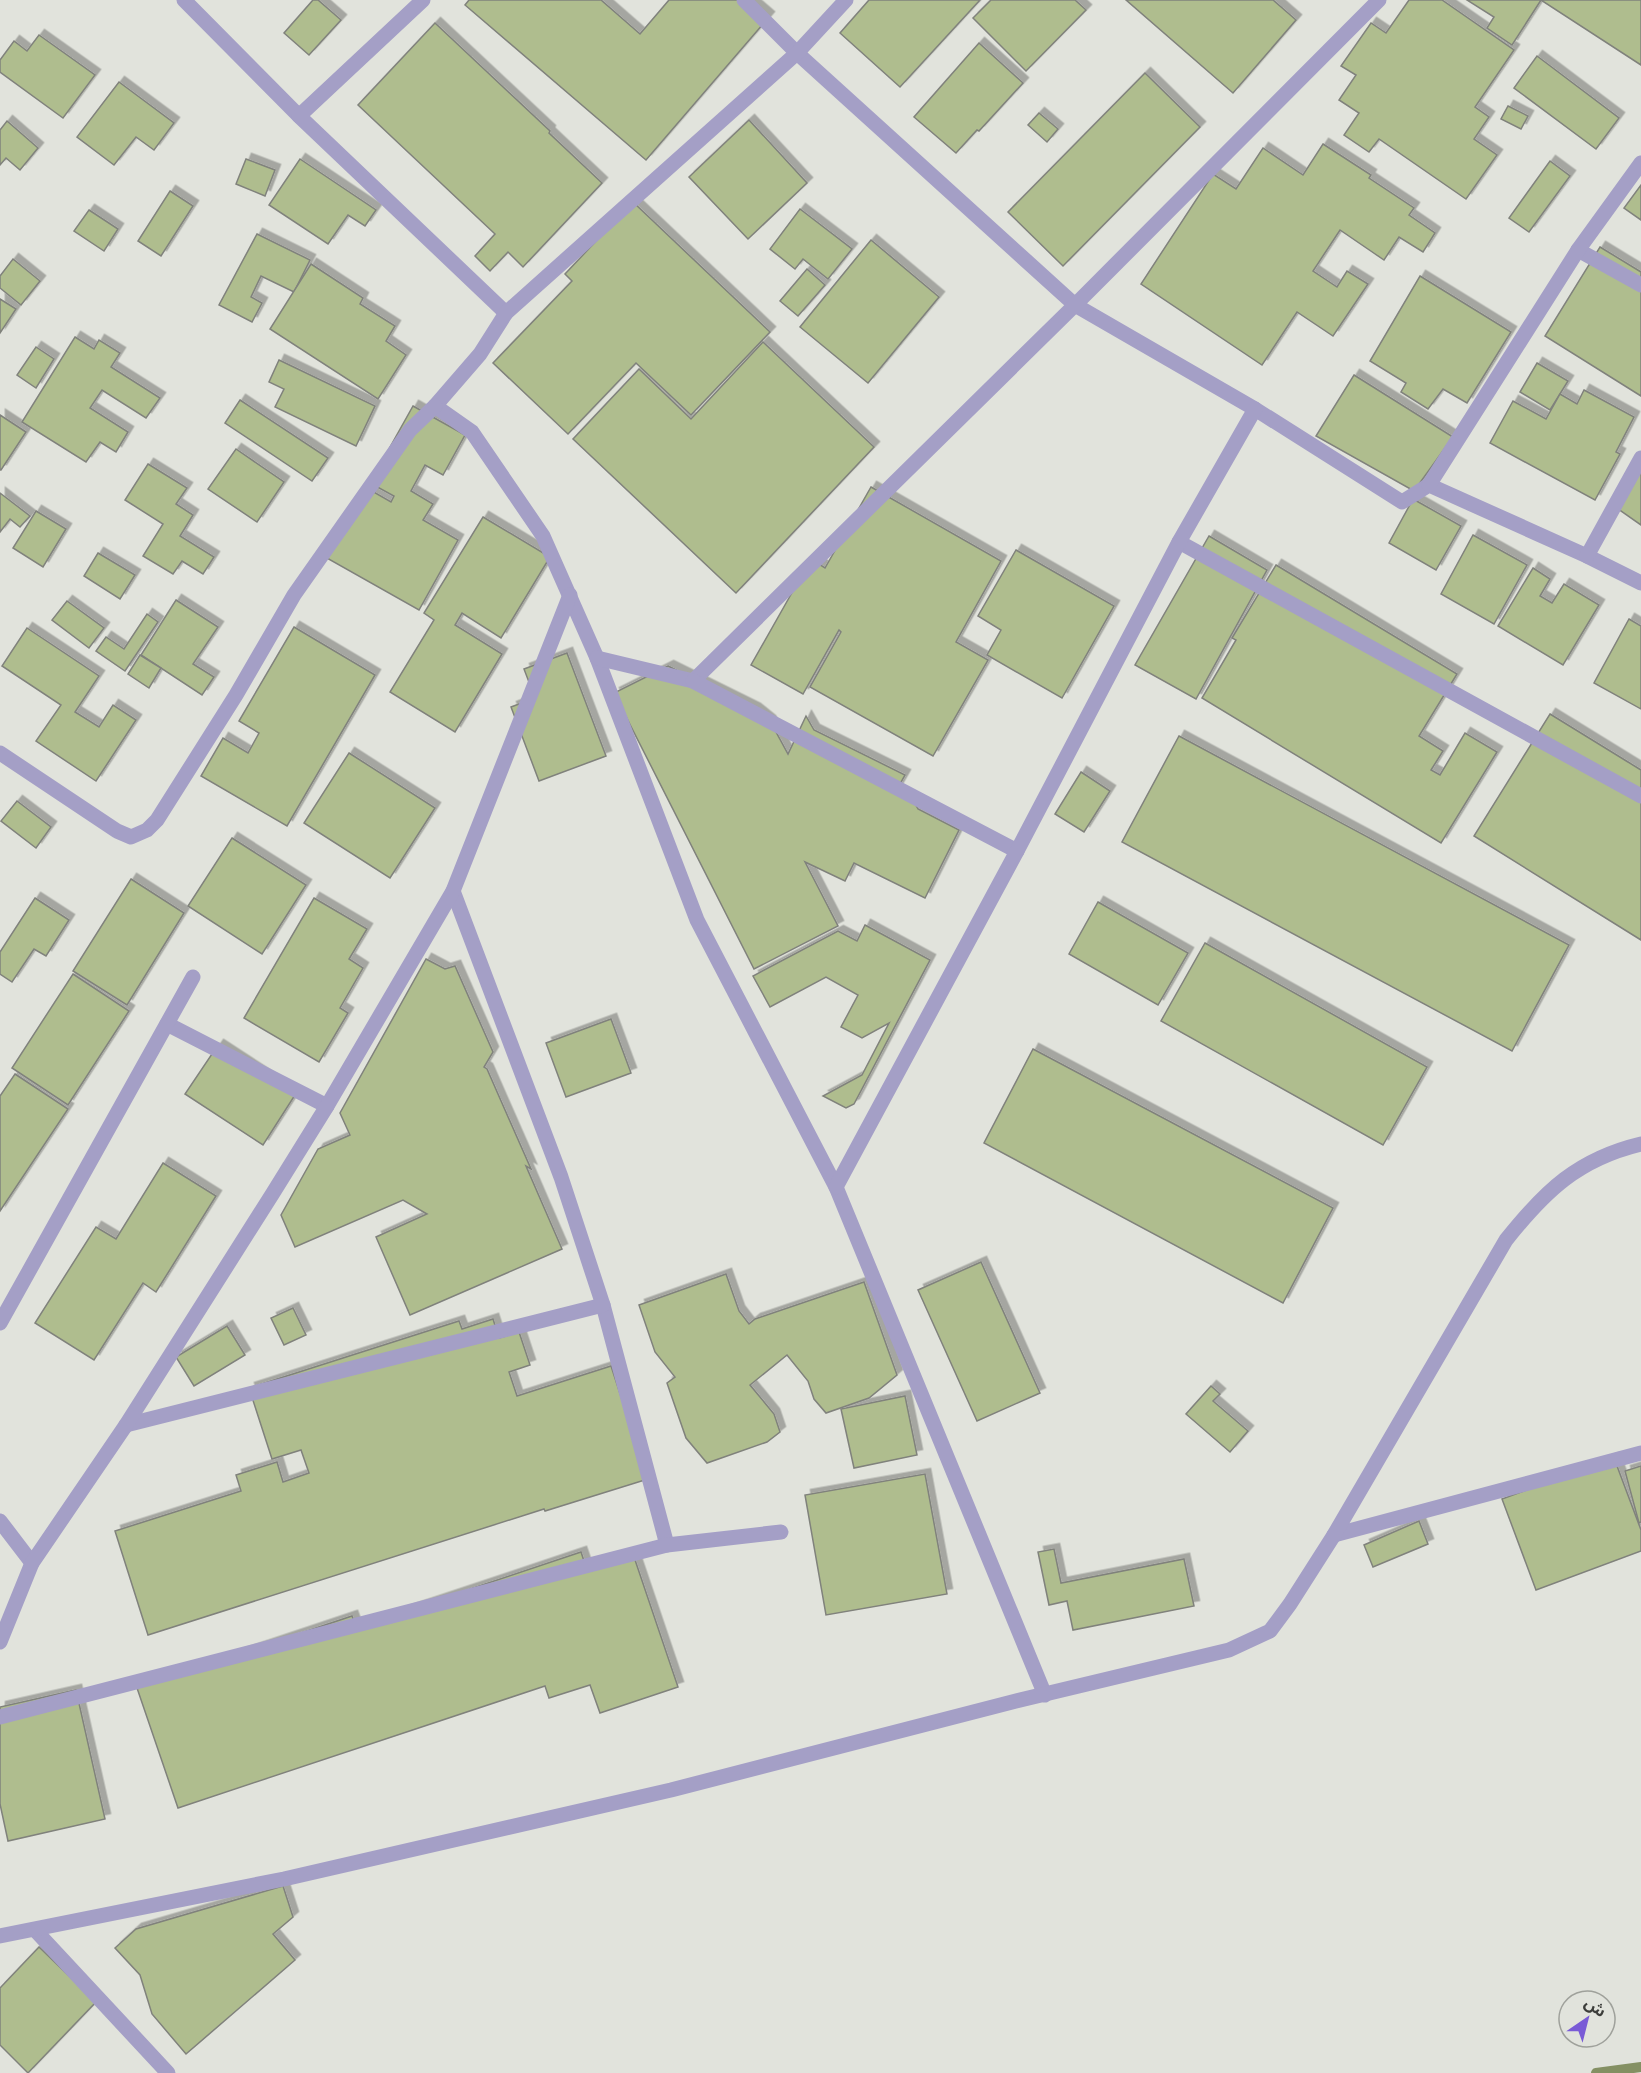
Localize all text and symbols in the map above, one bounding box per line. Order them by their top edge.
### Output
north arrow [1557,1989,1617,2049]
text: ش [1580,1994,1609,2023]

